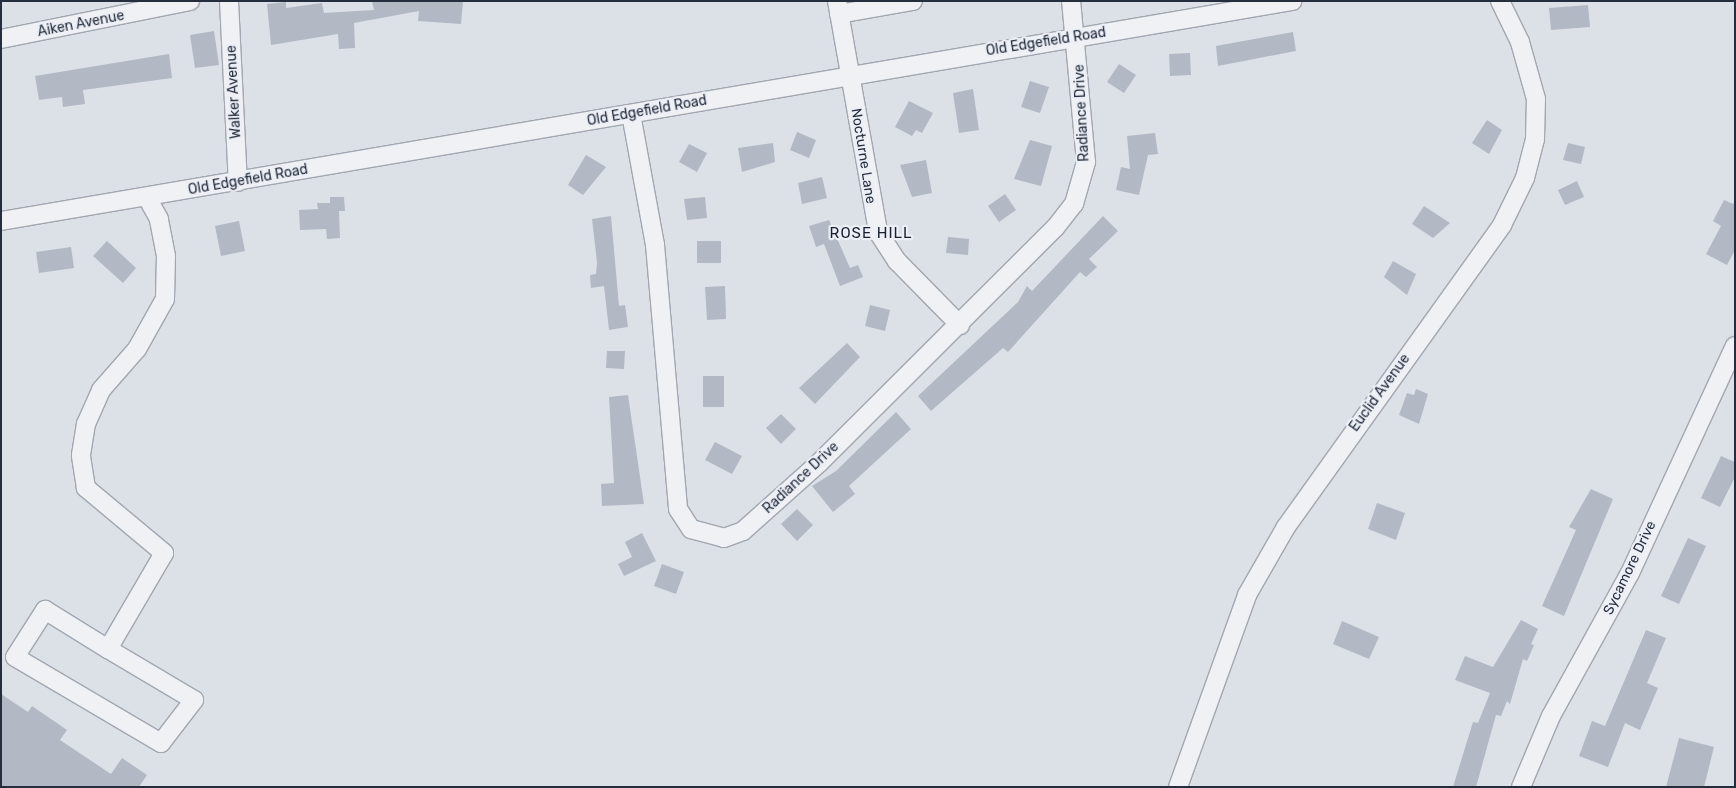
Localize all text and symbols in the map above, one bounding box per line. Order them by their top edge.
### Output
street label: Aiken Avenue [36,7,126,41]
street label: Old Edgefield Road [985,24,1107,60]
street label: Walker Avenue [223,44,245,140]
street label: Radiance Drive [1071,64,1093,162]
street label: Old Edgefield Road [586,92,708,130]
street label: Nocturne Lane [847,107,879,205]
street label: Old Edgefield Road [187,161,309,199]
district label: ROSE HILL [828,225,914,243]
street label: Euclid Avenue [1346,351,1414,435]
street label: Radiance Drive [760,439,842,517]
street label: Sycamore Drive [1600,518,1660,618]

